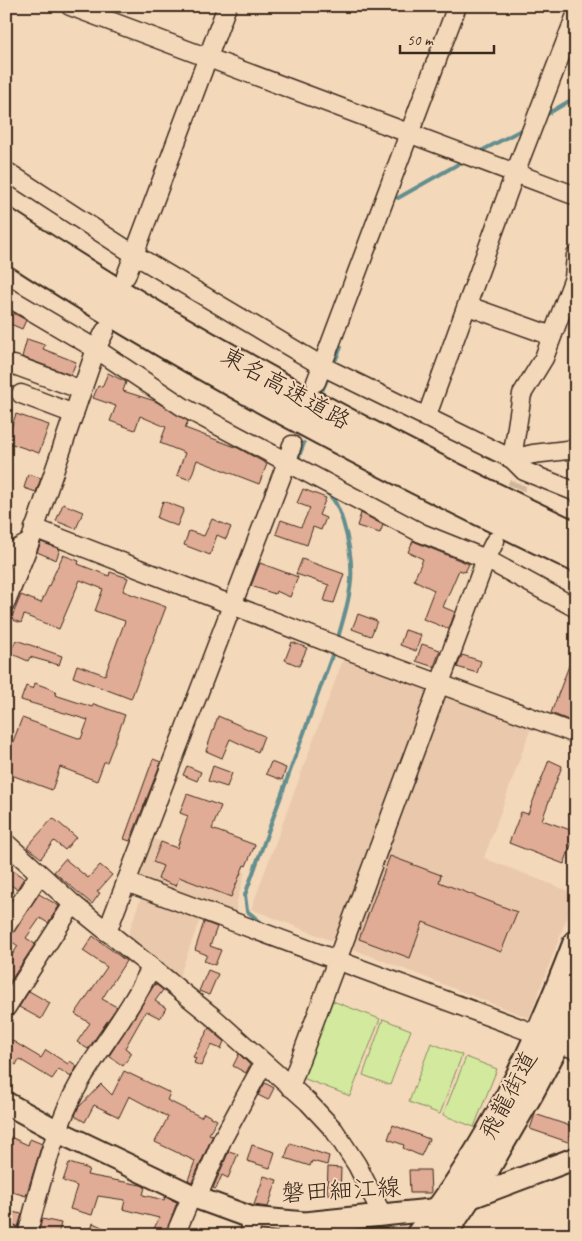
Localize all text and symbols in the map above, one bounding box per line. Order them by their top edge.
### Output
scale bar [400,22,493,54]
text: 50 m [407,31,434,50]
street label: 東名高速道路 [216,340,356,436]
street label: 飛龍街道 [472,1046,544,1144]
street label: 磐田細江線 [280,1172,402,1208]

